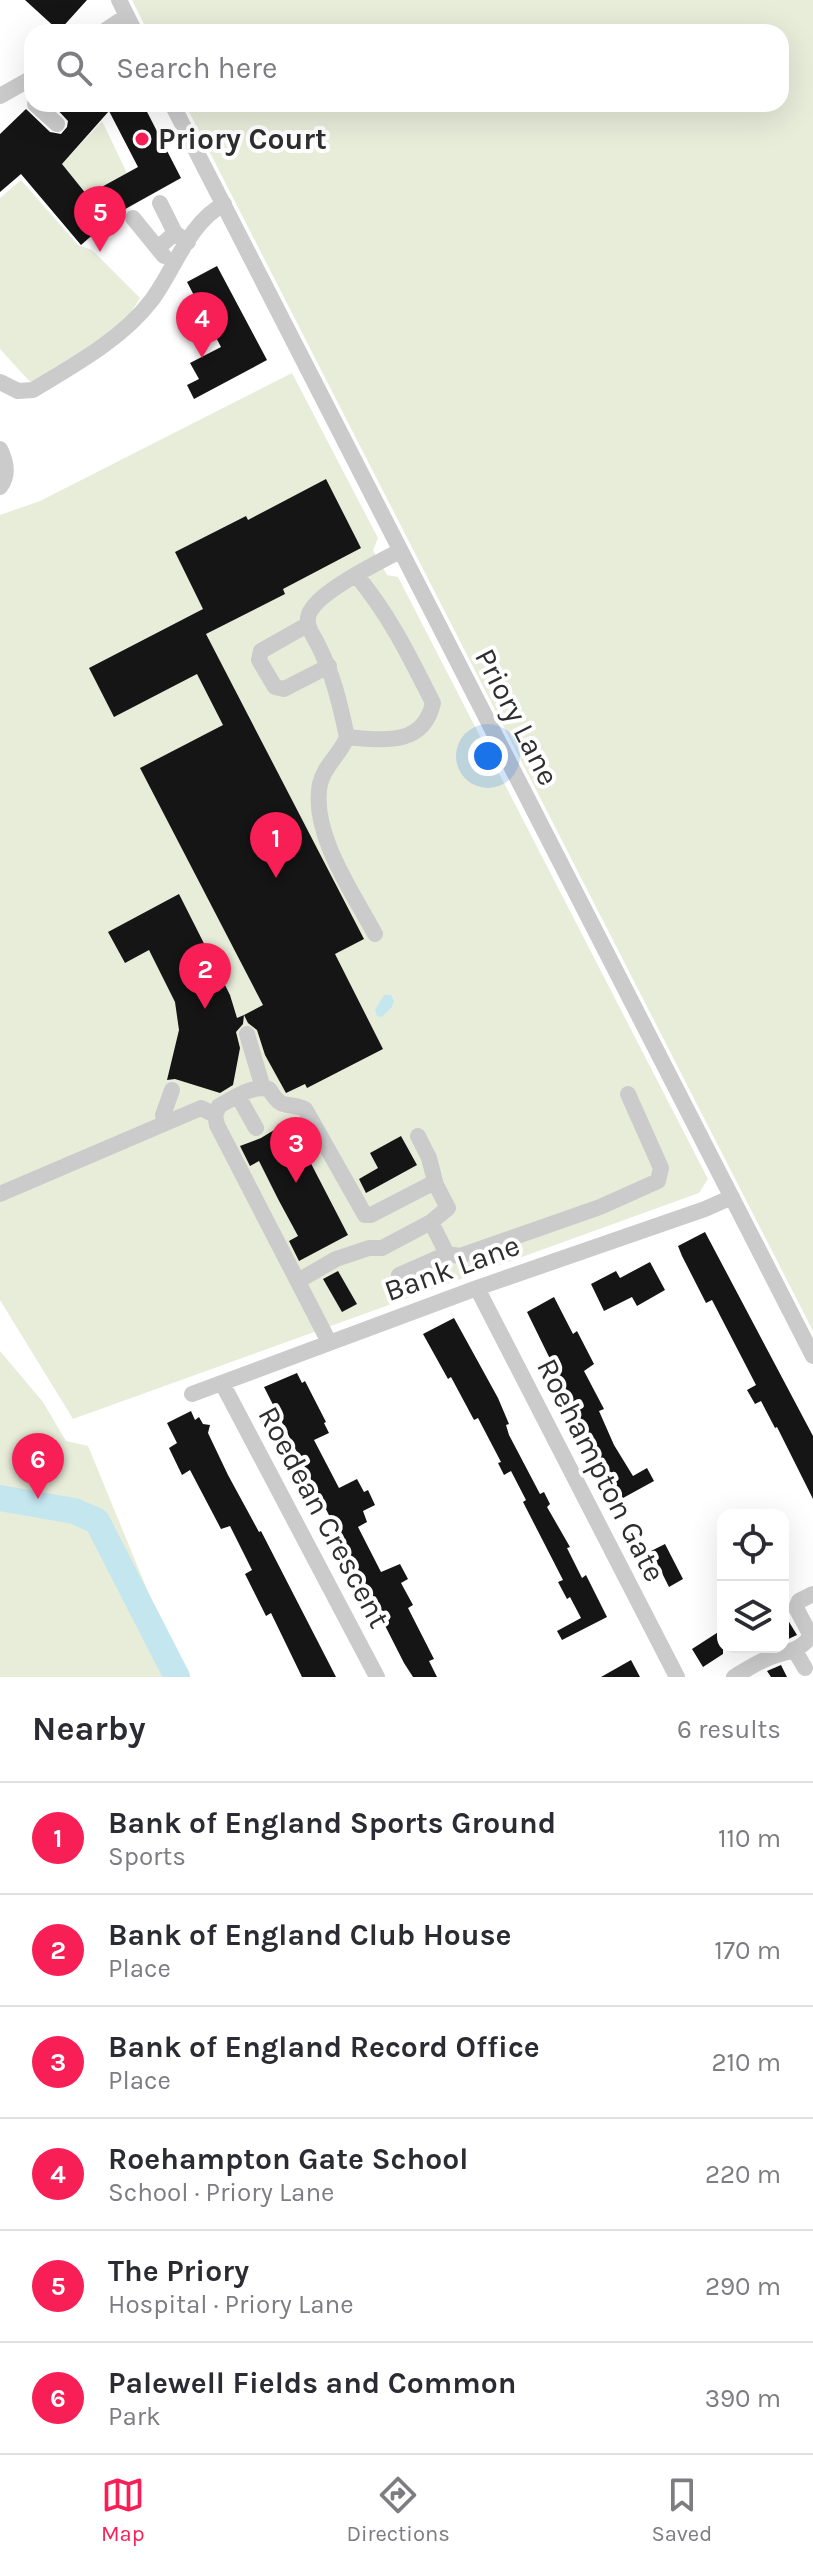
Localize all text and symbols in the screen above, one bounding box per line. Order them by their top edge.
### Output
search box [24,24,789,112]
icon: search [52,46,96,90]
text: Search here [116,50,277,86]
place label: Priory Court [158,121,327,157]
marker: Priory Court [133,130,151,148]
pin: 5 [74,186,126,252]
pin: 4 [176,292,228,358]
street label: Priory Lane [467,643,567,791]
your location [468,736,508,776]
pin: 1 [250,812,302,878]
pin: 2 [179,943,231,1009]
pin: 3 [270,1117,322,1183]
street label: Bank Lane [379,1227,525,1309]
street label: Roehampton Gate [529,1352,673,1588]
street label: Roedean Crescent [250,1400,398,1634]
pin: 6 [12,1433,64,1499]
map controls [717,1509,789,1653]
button: locate [717,1509,789,1581]
button: layers [717,1581,789,1653]
text: Nearby [32,1709,146,1749]
text: 6 results [677,1714,781,1745]
text: Bank of England Sports Ground [108,1805,556,1841]
text: 1 [53,1823,63,1854]
text: 110 m [718,1823,781,1854]
text: Sports [108,1841,186,1872]
text: Bank of England Club House [108,1917,511,1953]
text: 2 [50,1935,66,1966]
text: 170 m [714,1935,781,1966]
text: Place [108,1953,171,1984]
text: Bank of England Record Office [108,2029,540,2065]
text: 3 [50,2047,66,2078]
text: 210 m [711,2047,781,2078]
text: Place [108,2065,171,2096]
text: Roehampton Gate School [108,2141,468,2177]
text: 4 [50,2159,66,2190]
text: 220 m [705,2159,781,2190]
text: School · Priory Lane [108,2177,334,2208]
text: The Priory [108,2253,249,2289]
text: 5 [50,2271,66,2302]
text: 290 m [705,2271,781,2302]
text: Hospital · Priory Lane [108,2289,354,2320]
text: Palewell Fields and Common [108,2365,516,2401]
text: 6 [50,2383,66,2414]
text: 390 m [705,2383,781,2414]
text: Park [108,2401,161,2432]
tab: Map [101,2473,145,2547]
tab: Directions [346,2473,450,2547]
tab: Saved [651,2473,712,2547]

